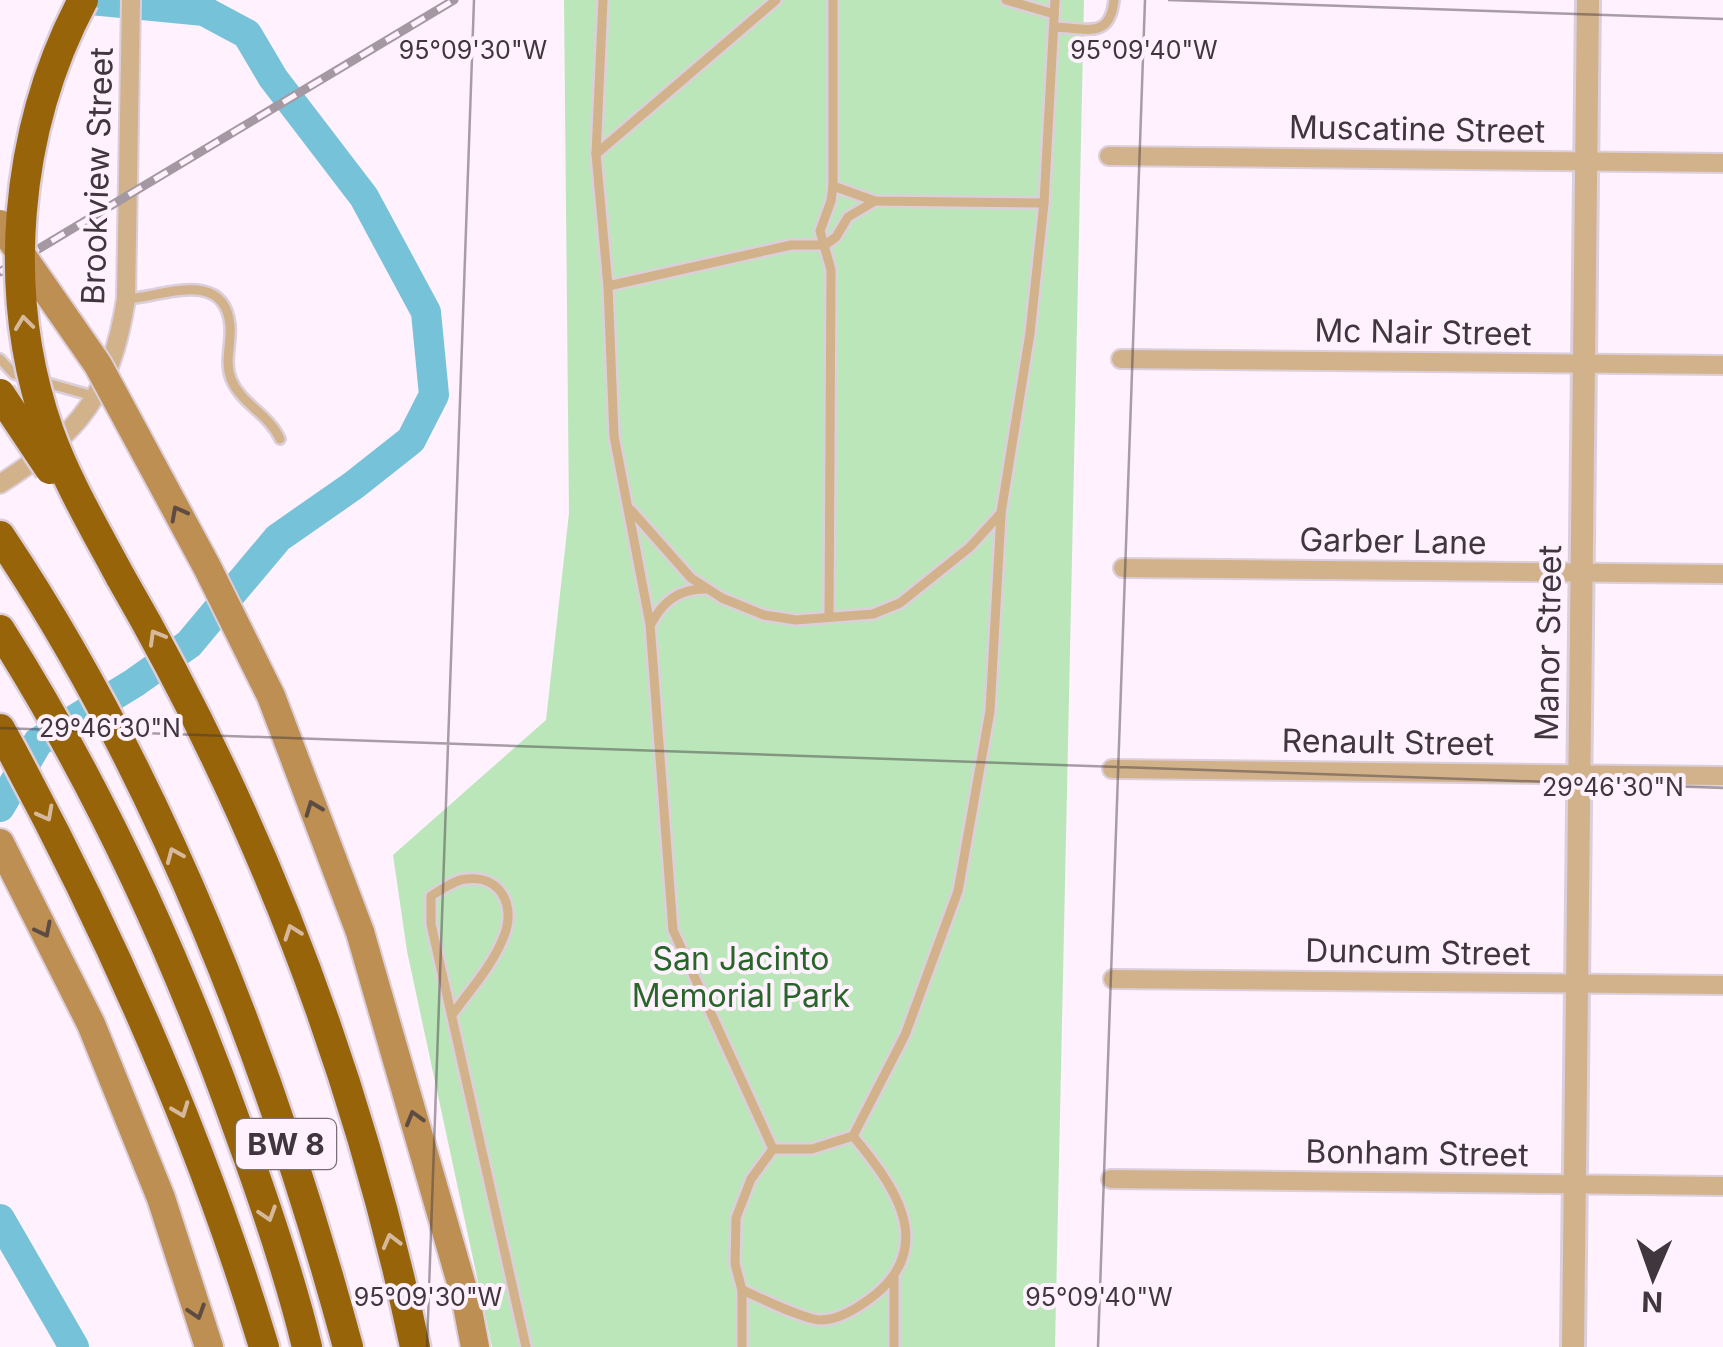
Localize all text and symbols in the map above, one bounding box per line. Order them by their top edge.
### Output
text: 95°09'30"W [399,35,547,65]
text: 95°09'40"W [1070,35,1218,65]
street label: Brookview Street [73,47,121,305]
street label: Muscatine Street [1288,107,1546,151]
street label: Mc Nair Street [1314,311,1532,353]
one-way arrow [14,315,35,331]
one-way arrow [171,505,190,524]
street label: Garber Lane [1299,520,1487,562]
street label: Manor Street [1527,545,1569,741]
one-way arrow [149,630,168,648]
text: 29°46'30"N [39,713,181,743]
street label: Renault Street [1281,721,1495,763]
text: 29°46'30"N [1542,772,1684,802]
one-way arrow [305,800,325,818]
one-way arrow [34,804,54,822]
one-way arrow [166,847,186,865]
one-way arrow [31,920,51,938]
one-way arrow [283,924,304,941]
street label: Duncum Street [1305,931,1531,973]
park label: San Jacinto Memorial Park [632,939,851,1015]
one-way arrow [169,1100,190,1117]
one-way arrow [404,1110,425,1127]
road number: BW 8 [236,1119,336,1169]
street label: Bonham Street [1305,1132,1529,1174]
one-way arrow [256,1205,276,1222]
north arrow [1603,1227,1703,1327]
one-way arrow [382,1233,403,1250]
text: 95°09'30"W [354,1282,502,1312]
text: 95°09'40"W [1025,1282,1173,1312]
text: N [1641,1285,1663,1319]
one-way arrow [186,1303,206,1320]

